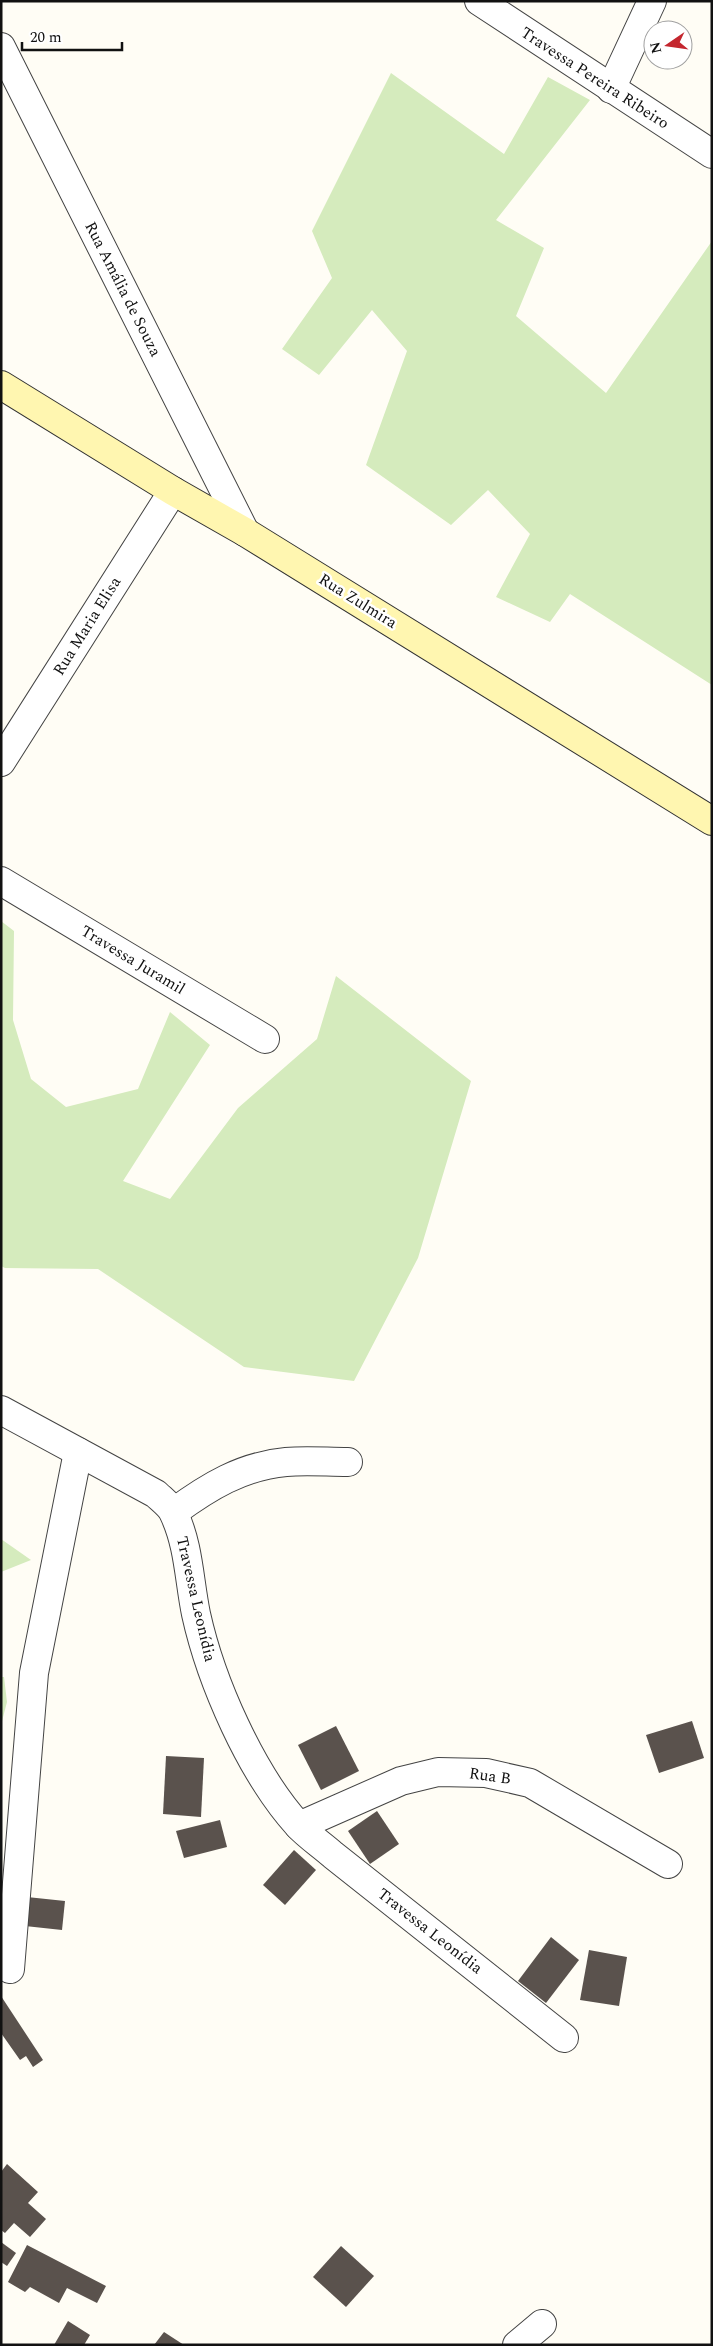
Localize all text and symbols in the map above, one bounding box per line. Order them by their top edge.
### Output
scale bar [22,20,122,52]
north arrow [643,20,693,70]
street label: Travessa Pereira Ribeiro [516,21,674,135]
text: 20 m [30,26,62,49]
text: N [644,40,667,56]
street label: Rua Amália de Souza [78,217,168,361]
street label: Rua Zulmira [314,567,402,635]
street label: Rua Maria Elisa [47,572,127,680]
street label: Travessa Juramil [76,919,190,1001]
street label: Travessa Leonídia [170,1534,222,1664]
street label: Rua B [468,1761,512,1791]
street label: Travessa Leonídia [372,1882,488,1980]

